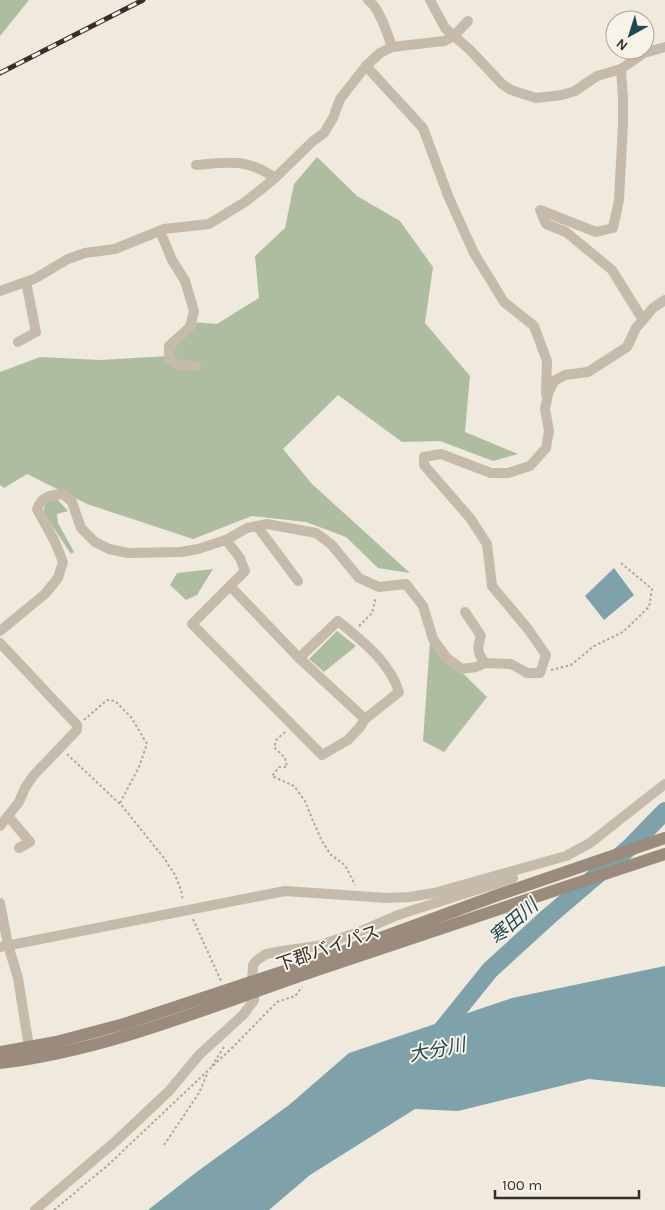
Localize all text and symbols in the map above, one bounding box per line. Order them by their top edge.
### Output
north arrow [605,10,655,60]
text: N [613,35,631,54]
water label: 寒田川 [485,893,544,949]
street label: 下郡バイパス [274,920,382,976]
water label: 大分川 [407,1033,469,1066]
scale bar [495,1168,639,1200]
text: 100 m [502,1176,542,1194]

